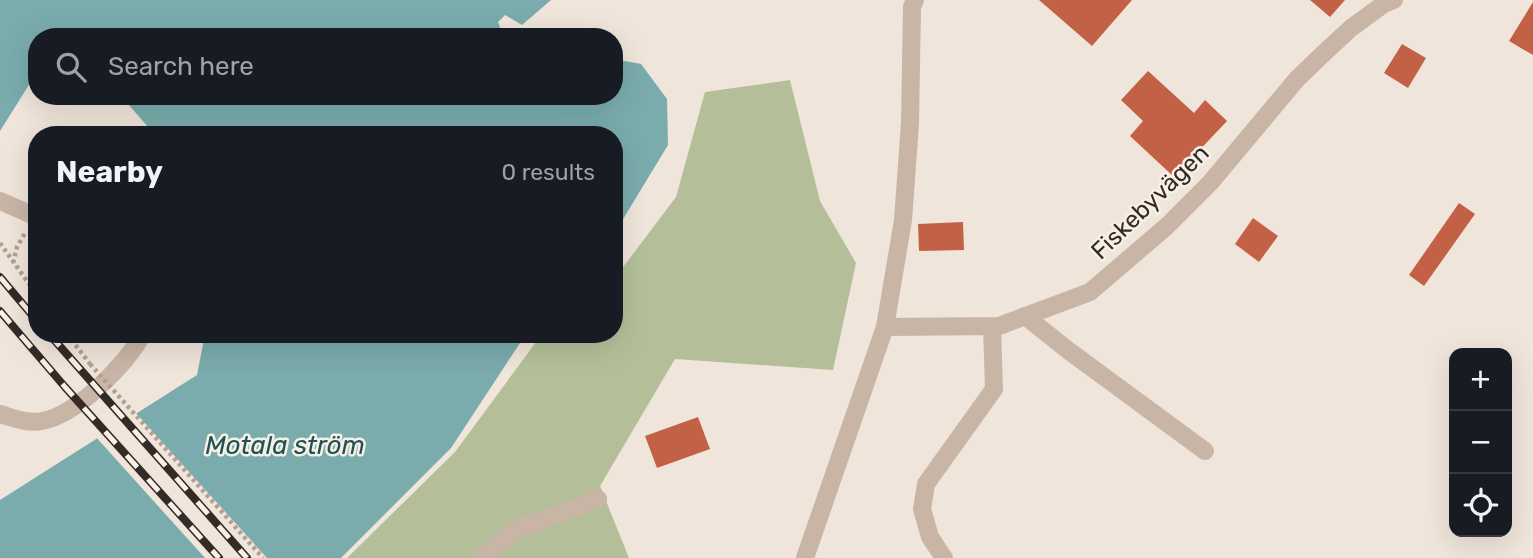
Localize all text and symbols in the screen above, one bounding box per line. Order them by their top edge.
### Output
search box [28,28,623,105]
icon: search [52,48,90,86]
text: Search here [108,51,254,82]
street label: Fiskebyvägen [1085,139,1215,265]
text: Nearby [56,154,163,190]
text: 0 results [501,158,595,186]
map controls [1449,348,1512,537]
button: + [1449,348,1512,411]
button: − [1449,411,1512,474]
water label: Motala ström [205,430,365,461]
button: locate [1449,474,1512,537]

